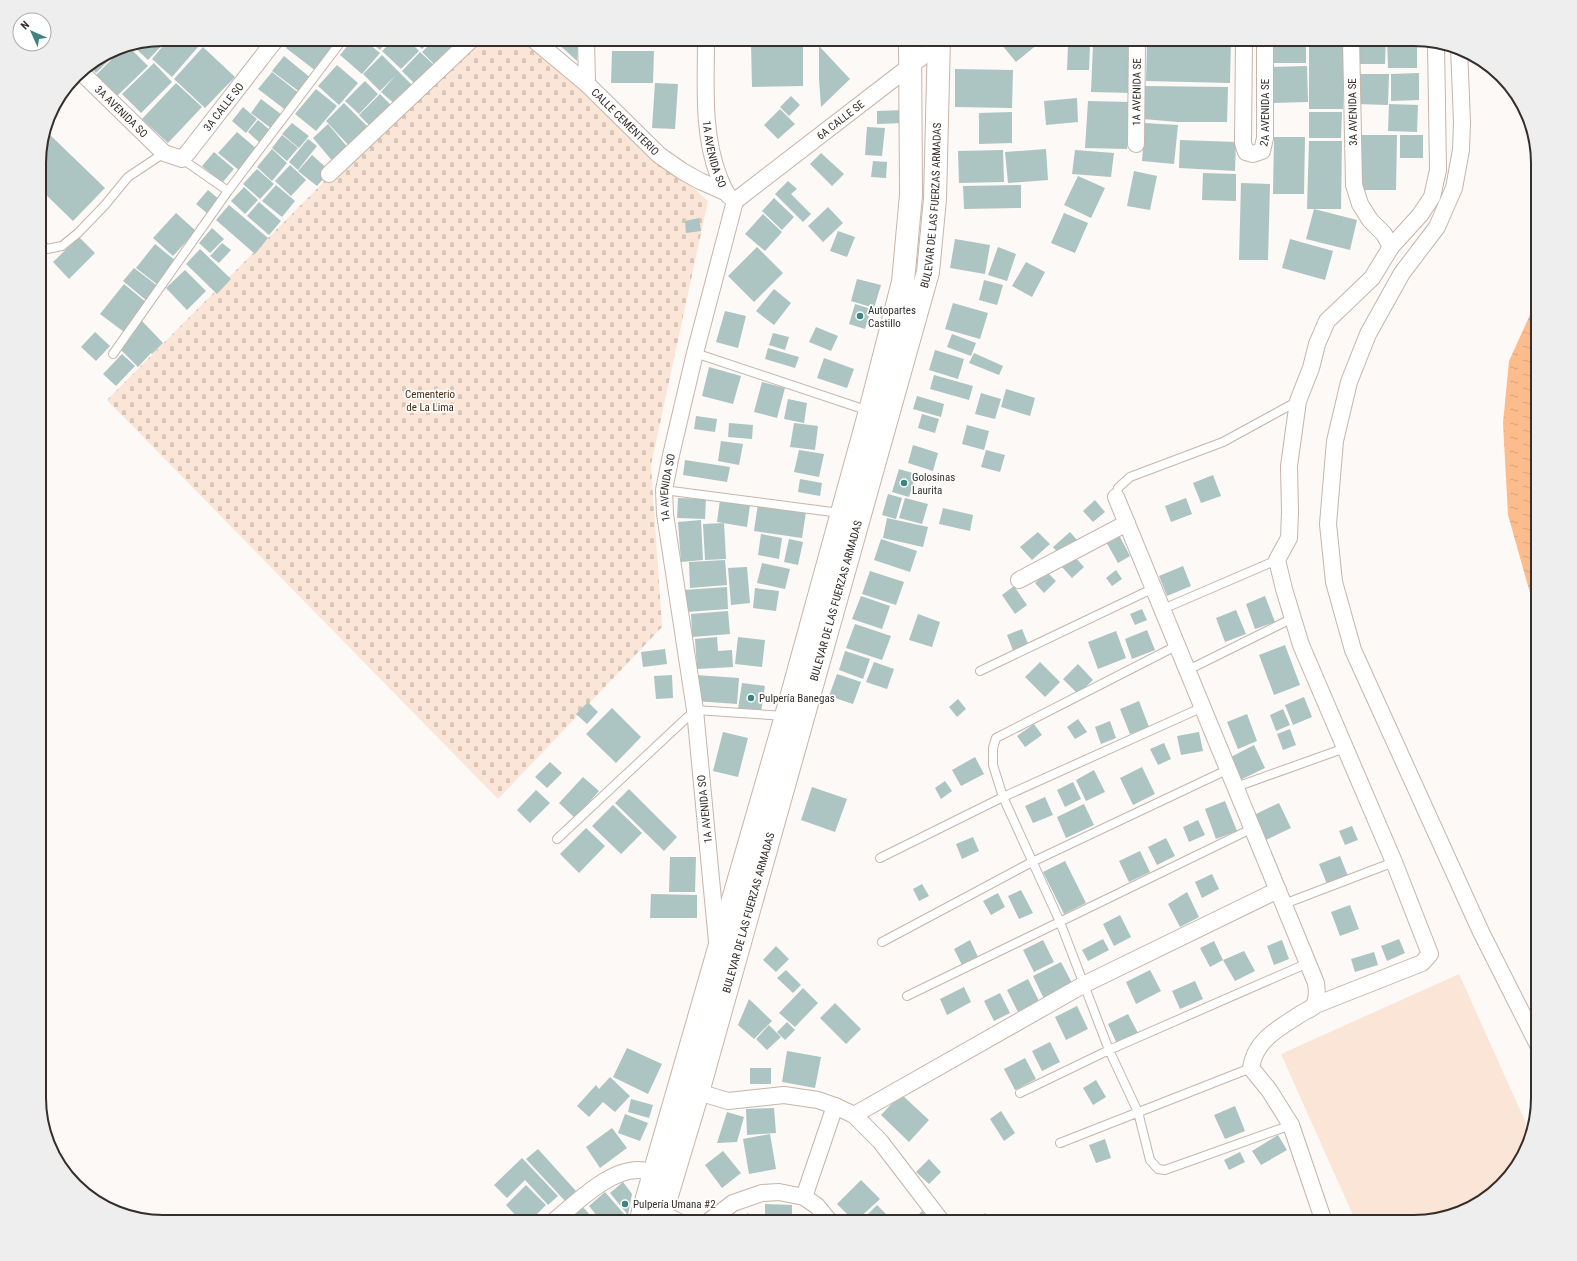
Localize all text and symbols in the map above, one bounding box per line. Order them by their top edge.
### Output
north arrow [12,12,52,52]
text: N [18,18,32,32]
street label: 1A AVENIDA SE [1130,58,1143,126]
street label: 2A AVENIDA SE [1257,78,1272,148]
street label: 3A AVENIDA SE [1346,78,1360,146]
street label: 3A CALLE SO [201,80,246,134]
street label: 3A AVENIDA SO [92,83,151,140]
street label: CALLE CEMENTERIO [589,86,662,158]
street label: 6A CALLE SE [814,97,867,142]
street label: 1A AVENIDA SO [700,120,729,190]
street label: BULEVAR DE LAS FUERZAS ARMADAS [917,122,943,290]
place label: Autopartes Castillo [868,304,916,330]
marker: Autopartes Castillo [855,311,865,321]
park label: Cementerio de La Lima [405,388,455,414]
street label: 1A AVENIDA SO [657,452,678,523]
place label: Golosinas Laurita [912,471,955,497]
marker: Golosinas Laurita [899,478,909,488]
street label: BULEVAR DE LAS FUERZAS ARMADAS [807,519,865,682]
place label: Pulpería Banegas [759,692,835,705]
marker: Pulpería Banegas [746,693,756,703]
street label: 1A AVENIDA SO [695,774,715,844]
street label: BULEVAR DE LAS FUERZAS ARMADAS [720,831,777,994]
place label: Pulpería Umana #2 [633,1198,716,1211]
marker: Pulpería Umana #2 [620,1199,630,1209]

